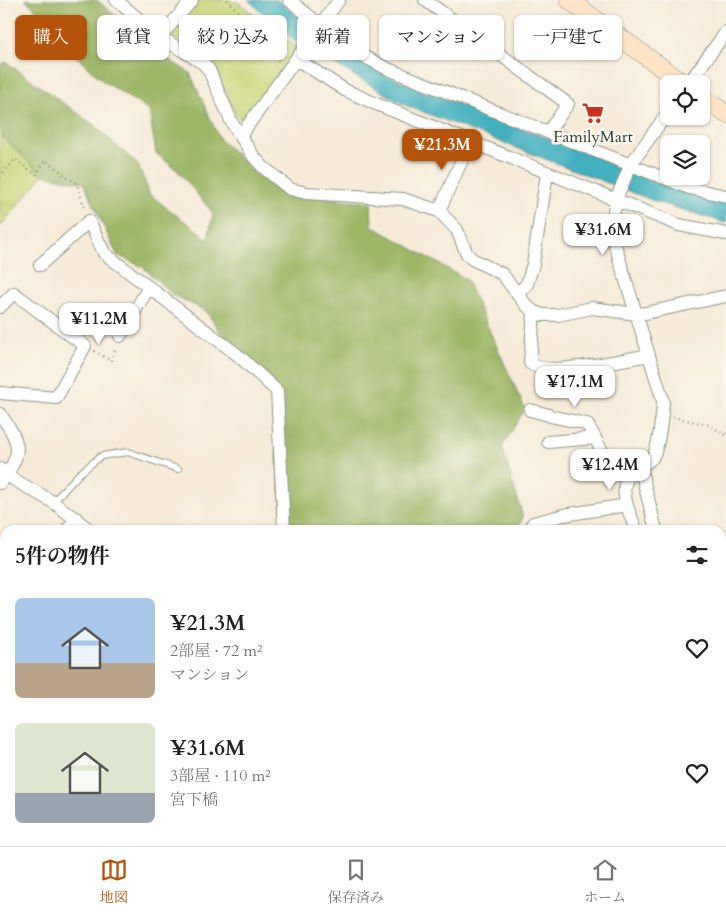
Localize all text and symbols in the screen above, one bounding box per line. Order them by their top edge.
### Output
chip: 購入 [15,15,87,60]
chip: 賃貸 [97,15,169,60]
chip: 絞り込み [179,15,287,60]
chip: 新着 [297,15,369,60]
chip: マンション [379,15,504,60]
chip: 一戸建て [514,15,622,60]
map controls [660,75,710,185]
button: locate [660,75,710,125]
supermarket icon: FamilyMart [580,100,606,126]
place label: FamilyMart [553,126,633,148]
pin: ¥21.3M [401,128,483,171]
text: ¥21.3M [413,134,471,156]
button: layers [660,135,710,185]
pin: ¥31.6M [562,214,644,256]
text: ¥31.6M [574,219,632,241]
pin: ¥11.2M [58,302,140,345]
text: ¥11.2M [70,308,128,330]
pin: ¥17.1M [534,366,616,408]
text: ¥17.1M [546,371,604,393]
pin: ¥12.4M [569,448,651,491]
text: ¥12.4M [581,454,639,476]
icon: filters [683,541,711,569]
text: 5件の物件 [15,542,110,571]
text: ¥21.3M [170,609,246,638]
icon: home [55,618,115,678]
icon: heart [683,634,711,662]
text: 2部屋 · 72 m² [170,640,262,662]
text: マンション [170,664,249,686]
text: ¥31.6M [170,734,246,763]
icon: home [55,743,115,803]
icon: heart [683,759,711,787]
text: 3部屋 · 110 m² [170,765,271,787]
text: 宮下橋 [170,789,218,811]
tab: 地図 [100,856,128,907]
tab: 保存済み [328,856,384,907]
tab: ホーム [584,856,626,907]

